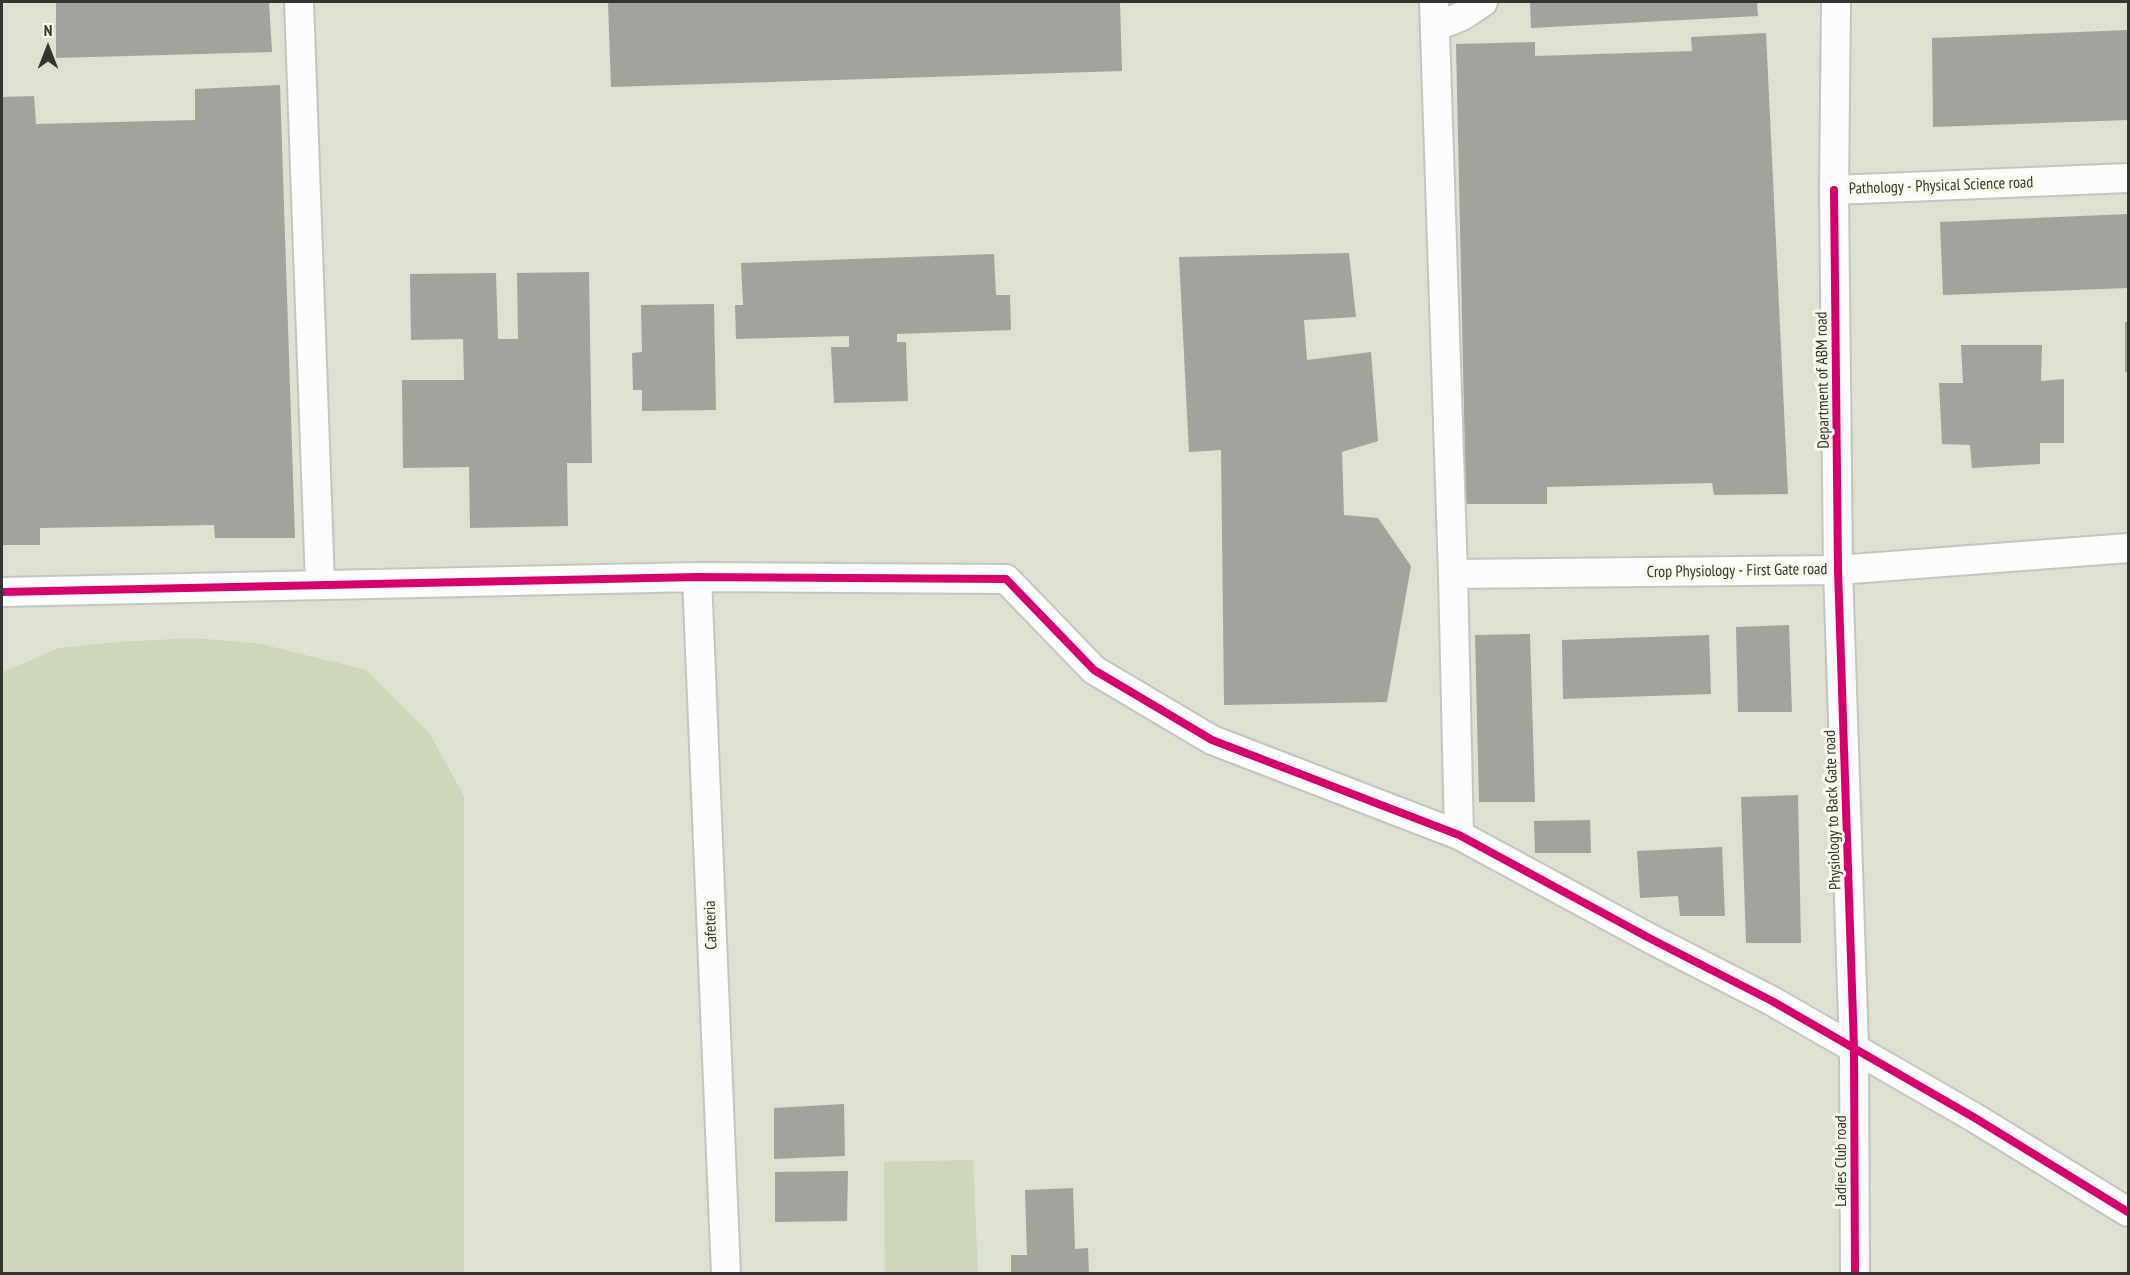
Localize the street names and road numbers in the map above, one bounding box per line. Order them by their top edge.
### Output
street label: Pathology - Physical Science road [1848,173,2034,199]
street label: Department of ABM road [1812,311,1834,449]
street label: Crop Physiology - First Gate road [1647,560,1827,582]
street label: Physiology to Back Gate road [1821,730,1845,890]
street label: Cafeteria [701,900,721,950]
street label: Ladies Club road [1831,1115,1851,1207]

